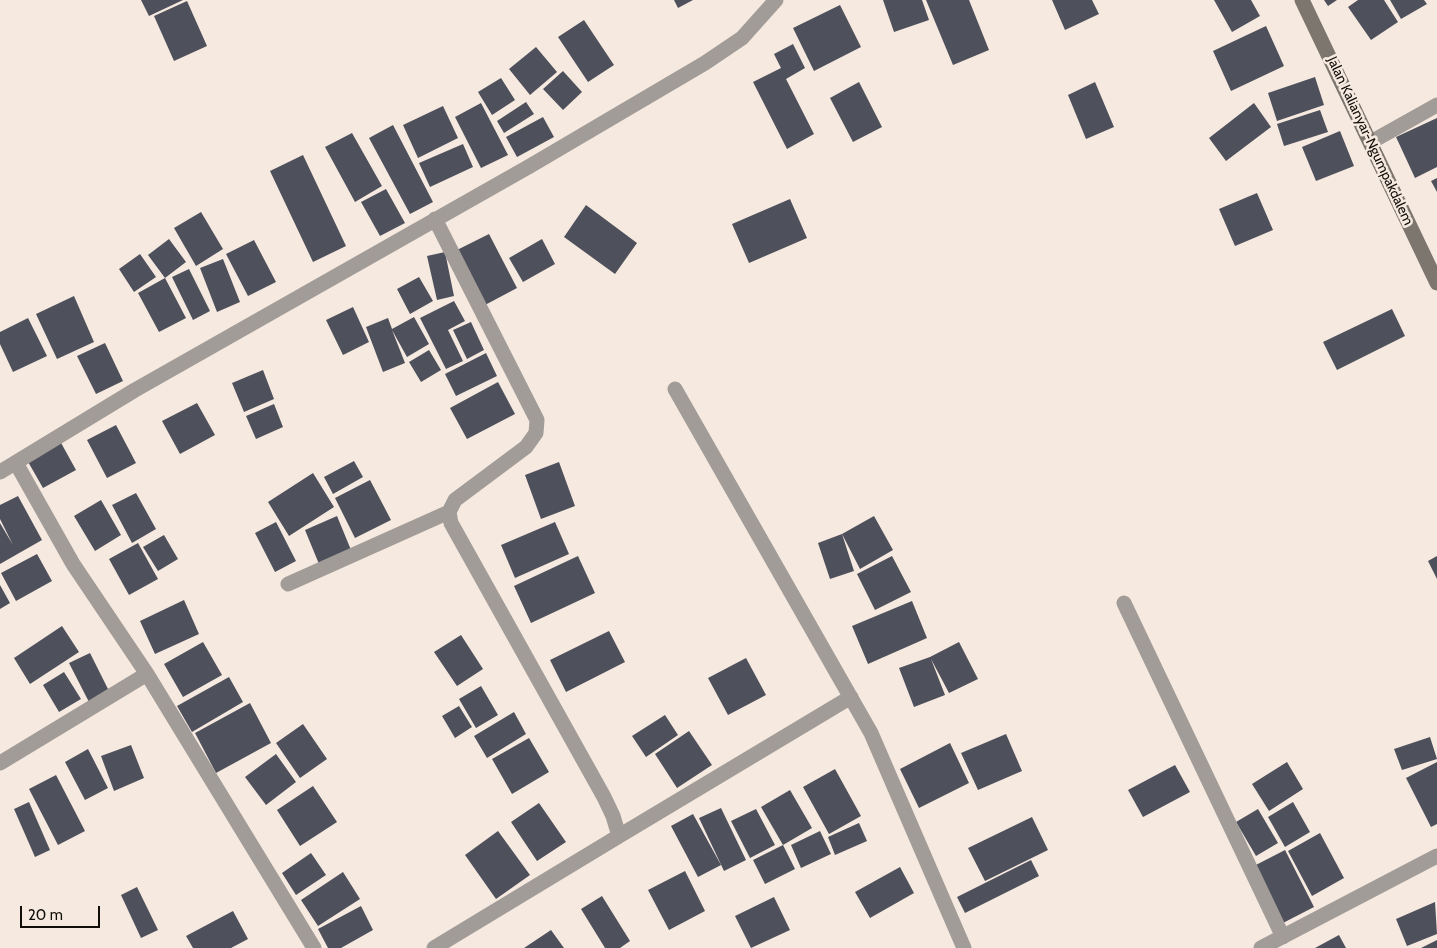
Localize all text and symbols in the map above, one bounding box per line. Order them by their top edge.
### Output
street label: Jalan Kalianyar-Ngumpakdalem [1323,54,1417,228]
scale bar [22,896,102,928]
text: 20 m [28,906,63,924]

